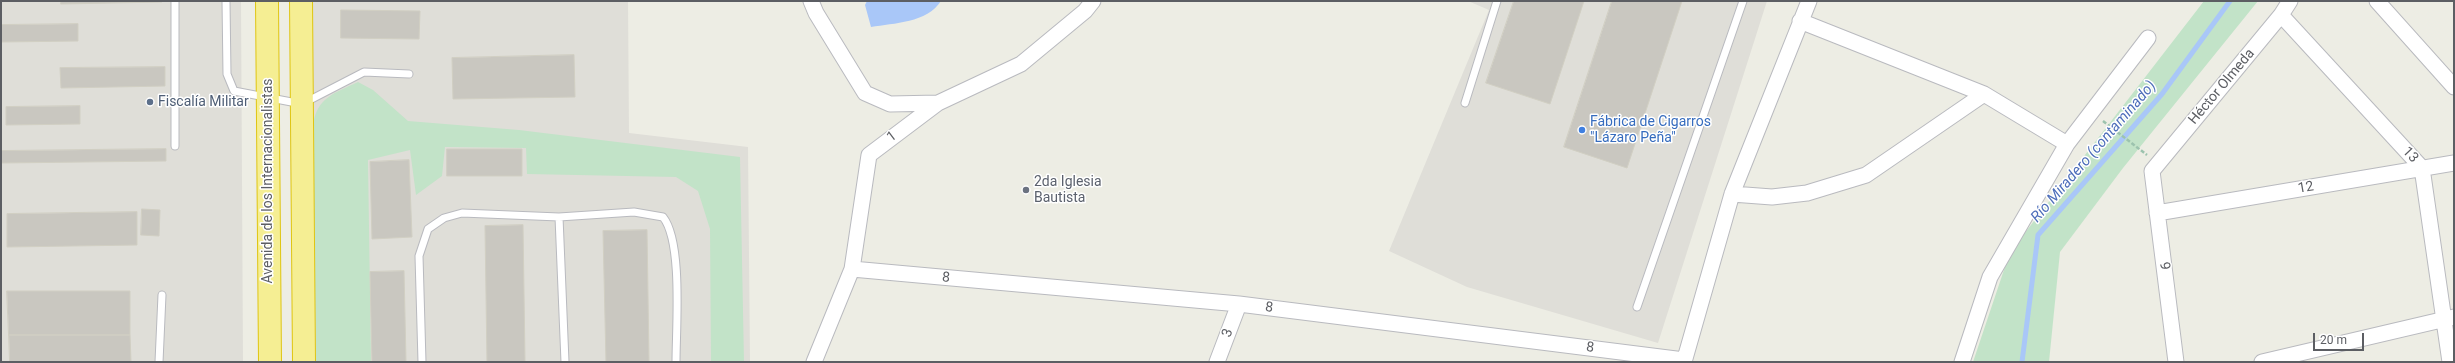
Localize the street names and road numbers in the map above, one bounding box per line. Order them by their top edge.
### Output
street label: Héctor Olmeda [2185,46,2259,128]
street label: Avenida de los Internacionalistas [260,78,276,284]
street label: 1 [884,128,900,146]
street label: 13 [2398,144,2422,166]
street label: 12 [2297,178,2315,198]
street label: 9 [2155,261,2173,271]
street label: 8 [941,269,951,287]
street label: 8 [1264,299,1274,317]
street label: 3 [1219,326,1237,340]
street label: 8 [1585,339,1595,357]

